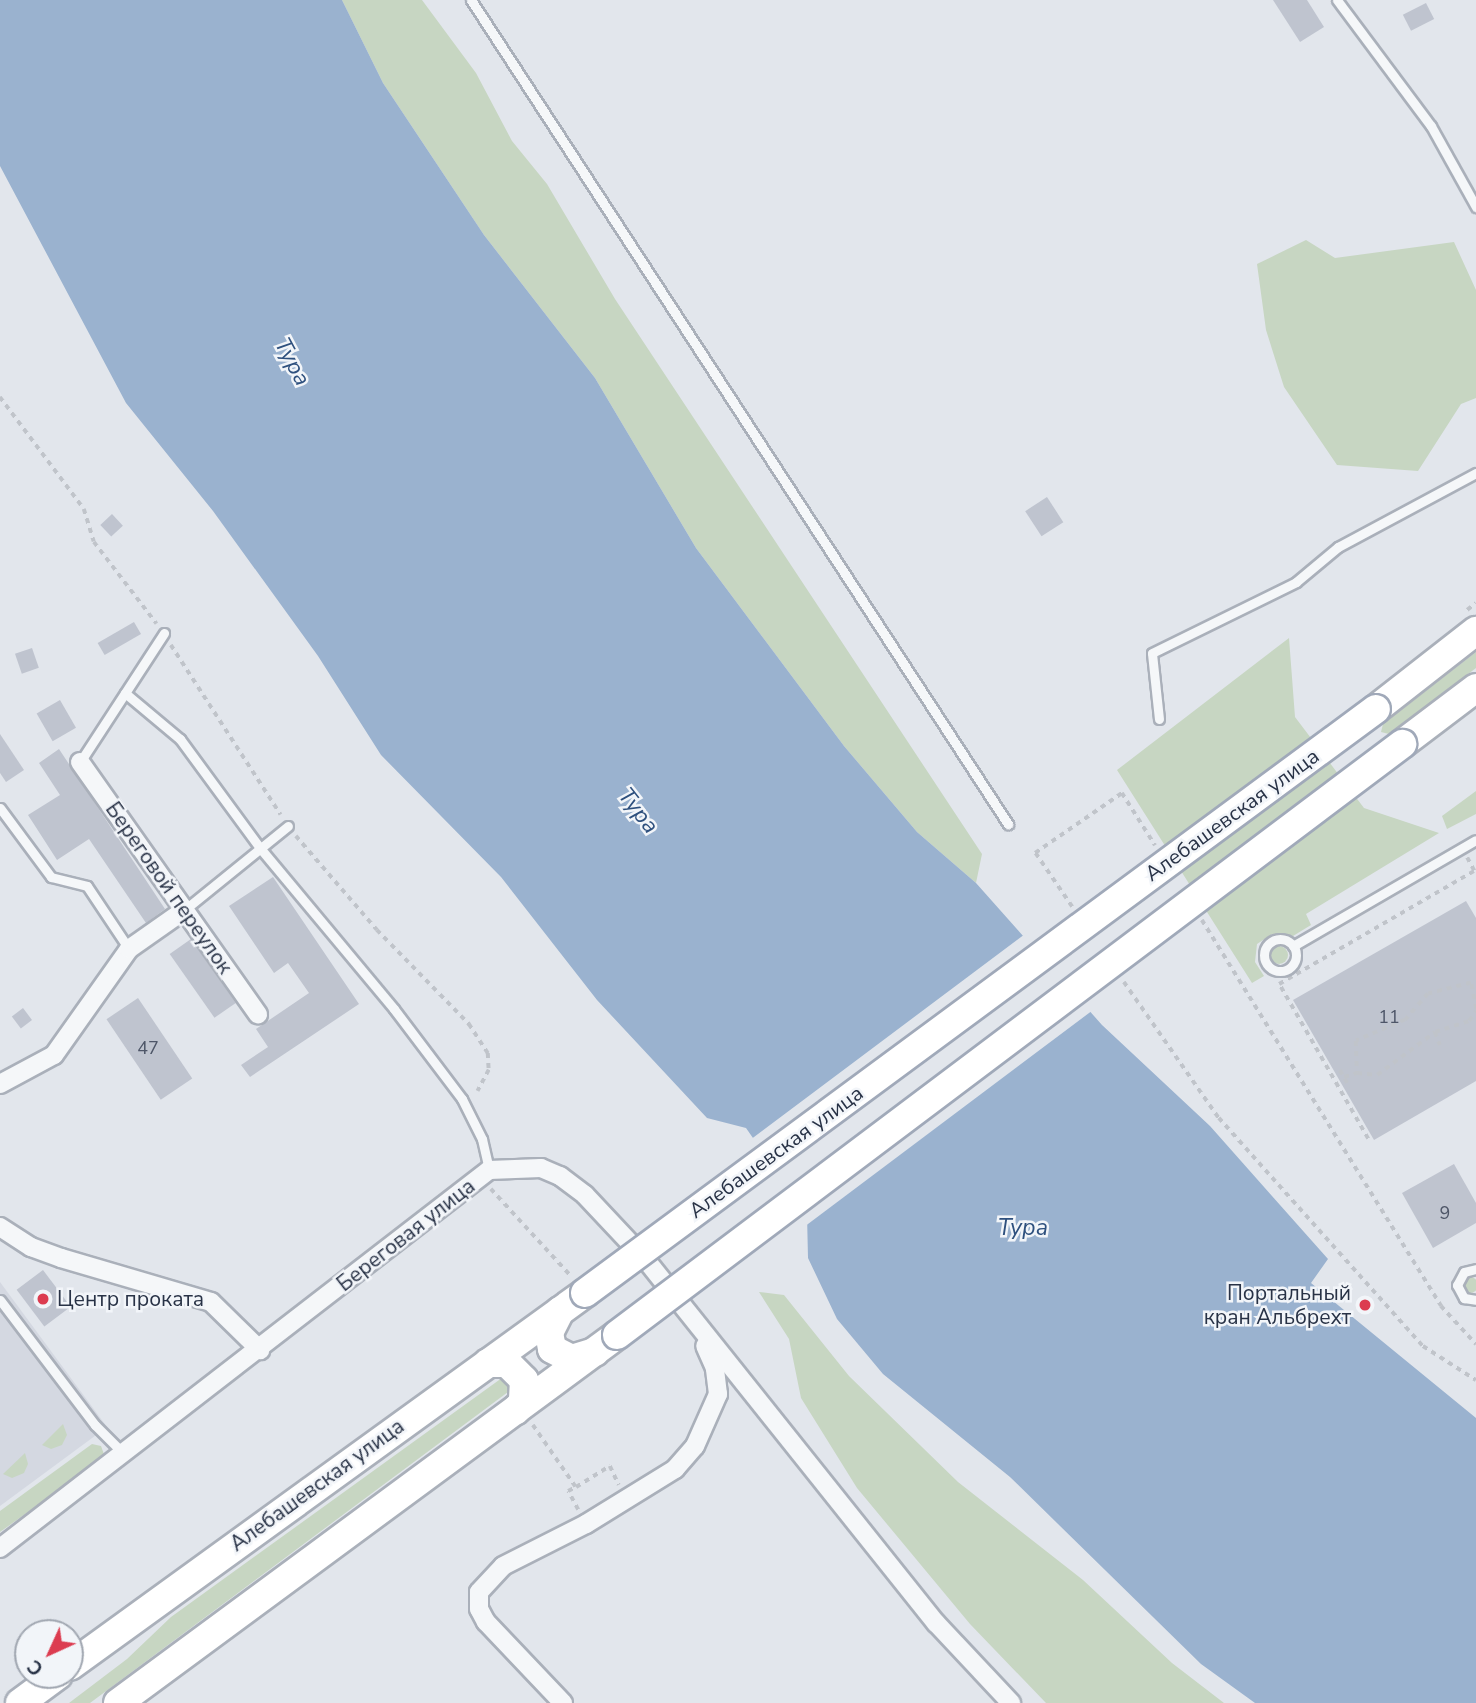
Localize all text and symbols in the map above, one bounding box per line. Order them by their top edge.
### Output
water label: Тура [268,333,316,391]
street label: Алебашевская улица [1140,743,1324,887]
water label: Тура [612,783,664,839]
street label: Береговой переулок [100,797,238,979]
house number: 11 [1378,1006,1400,1028]
house number: 47 [137,1037,159,1059]
street label: Алебашевская улица [684,1080,868,1224]
street label: Береговая улица [332,1173,480,1297]
house number: 9 [1440,1202,1450,1224]
water label: Тура [998,1214,1048,1242]
place label: Портальный кран Альбрехт [1204,1280,1351,1330]
place label: Центр проката [57,1286,204,1312]
marker: Центр проката [35,1291,51,1307]
marker: Портальный кран Альбрехт [1357,1297,1373,1313]
street label: Алебашевская улица [225,1413,409,1557]
north arrow [14,1619,84,1689]
text: С [22,1654,49,1681]

